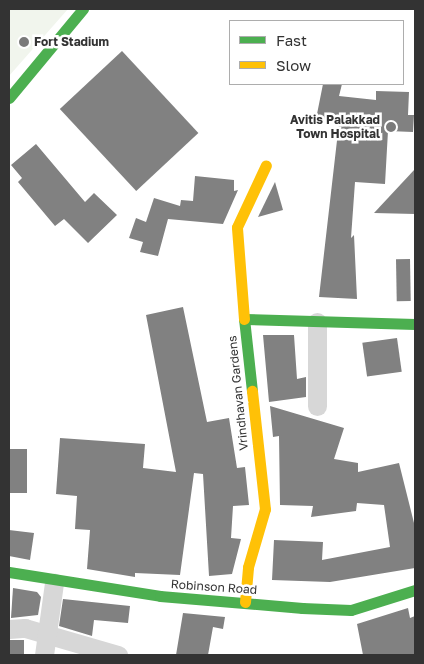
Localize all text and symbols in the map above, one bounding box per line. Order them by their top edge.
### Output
legend [229,20,404,85]
text: Fast [276,31,307,49]
place label: Fort Stadium [34,35,109,49]
marker: Fort Stadium [18,36,30,48]
text: Slow [276,56,311,74]
place label: Avitis Palakkad Town Hospital [290,113,380,141]
marker: Avitis Palakkad Town Hospital [384,120,398,134]
street label: Vrindhavan Gardens [225,335,251,451]
street label: Robinson Road [170,577,258,597]

